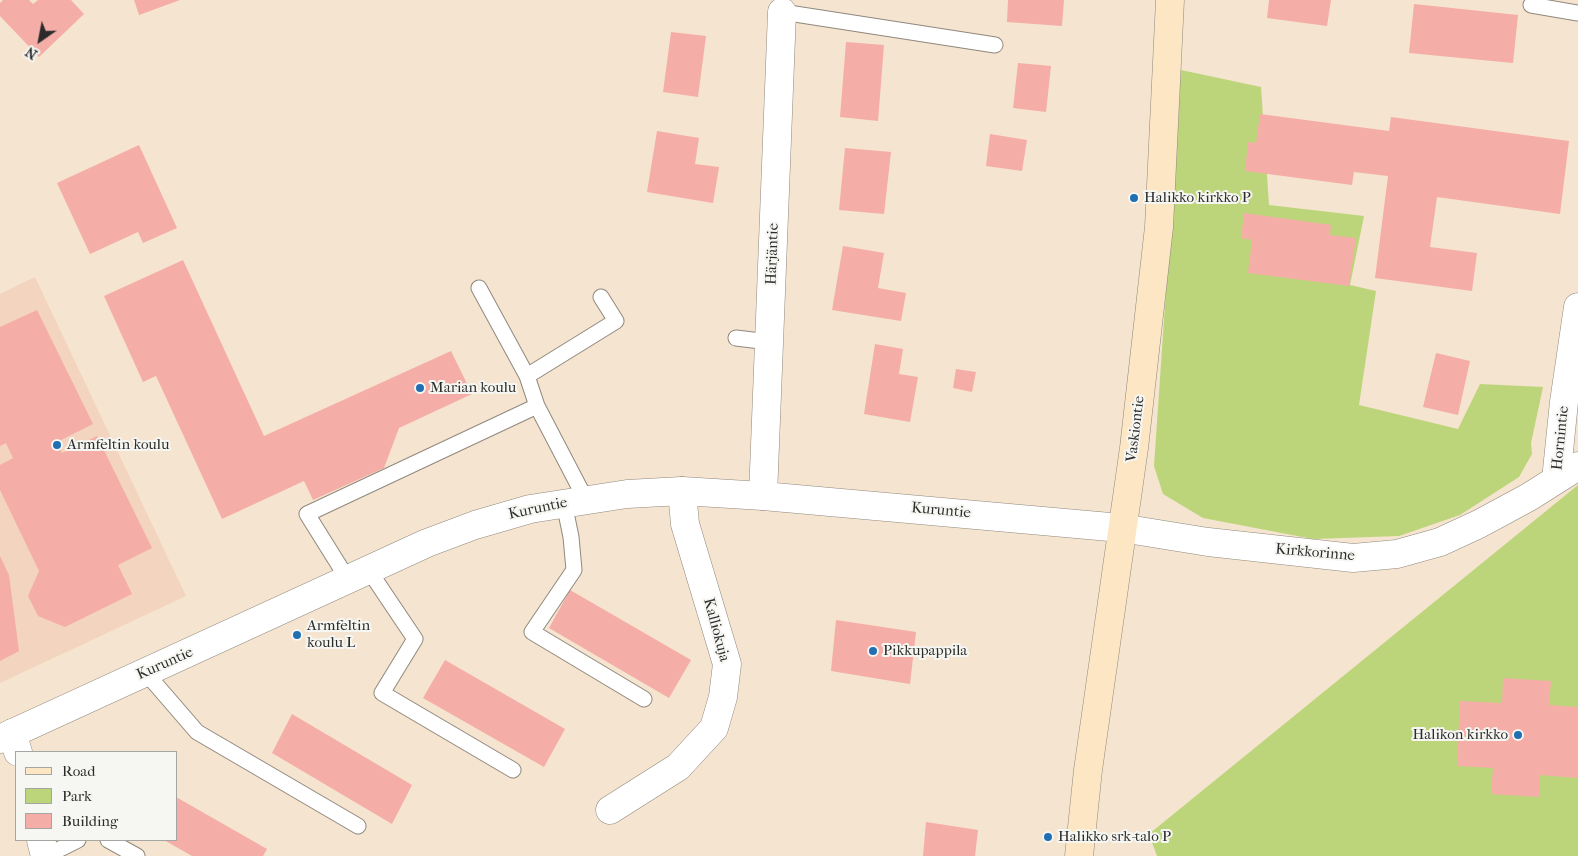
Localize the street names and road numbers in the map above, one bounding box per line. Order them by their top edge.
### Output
street label: Härjäntie [763,223,783,285]
street label: Vaskiontie [1123,395,1149,463]
street label: Hornintie [1549,405,1573,471]
street label: Kuruntie [507,494,569,524]
street label: Kuruntie [910,499,972,523]
street label: Kirkkorinne [1274,541,1356,565]
street label: Kalliokuja [699,596,733,664]
street label: Kuruntie [134,644,196,684]

